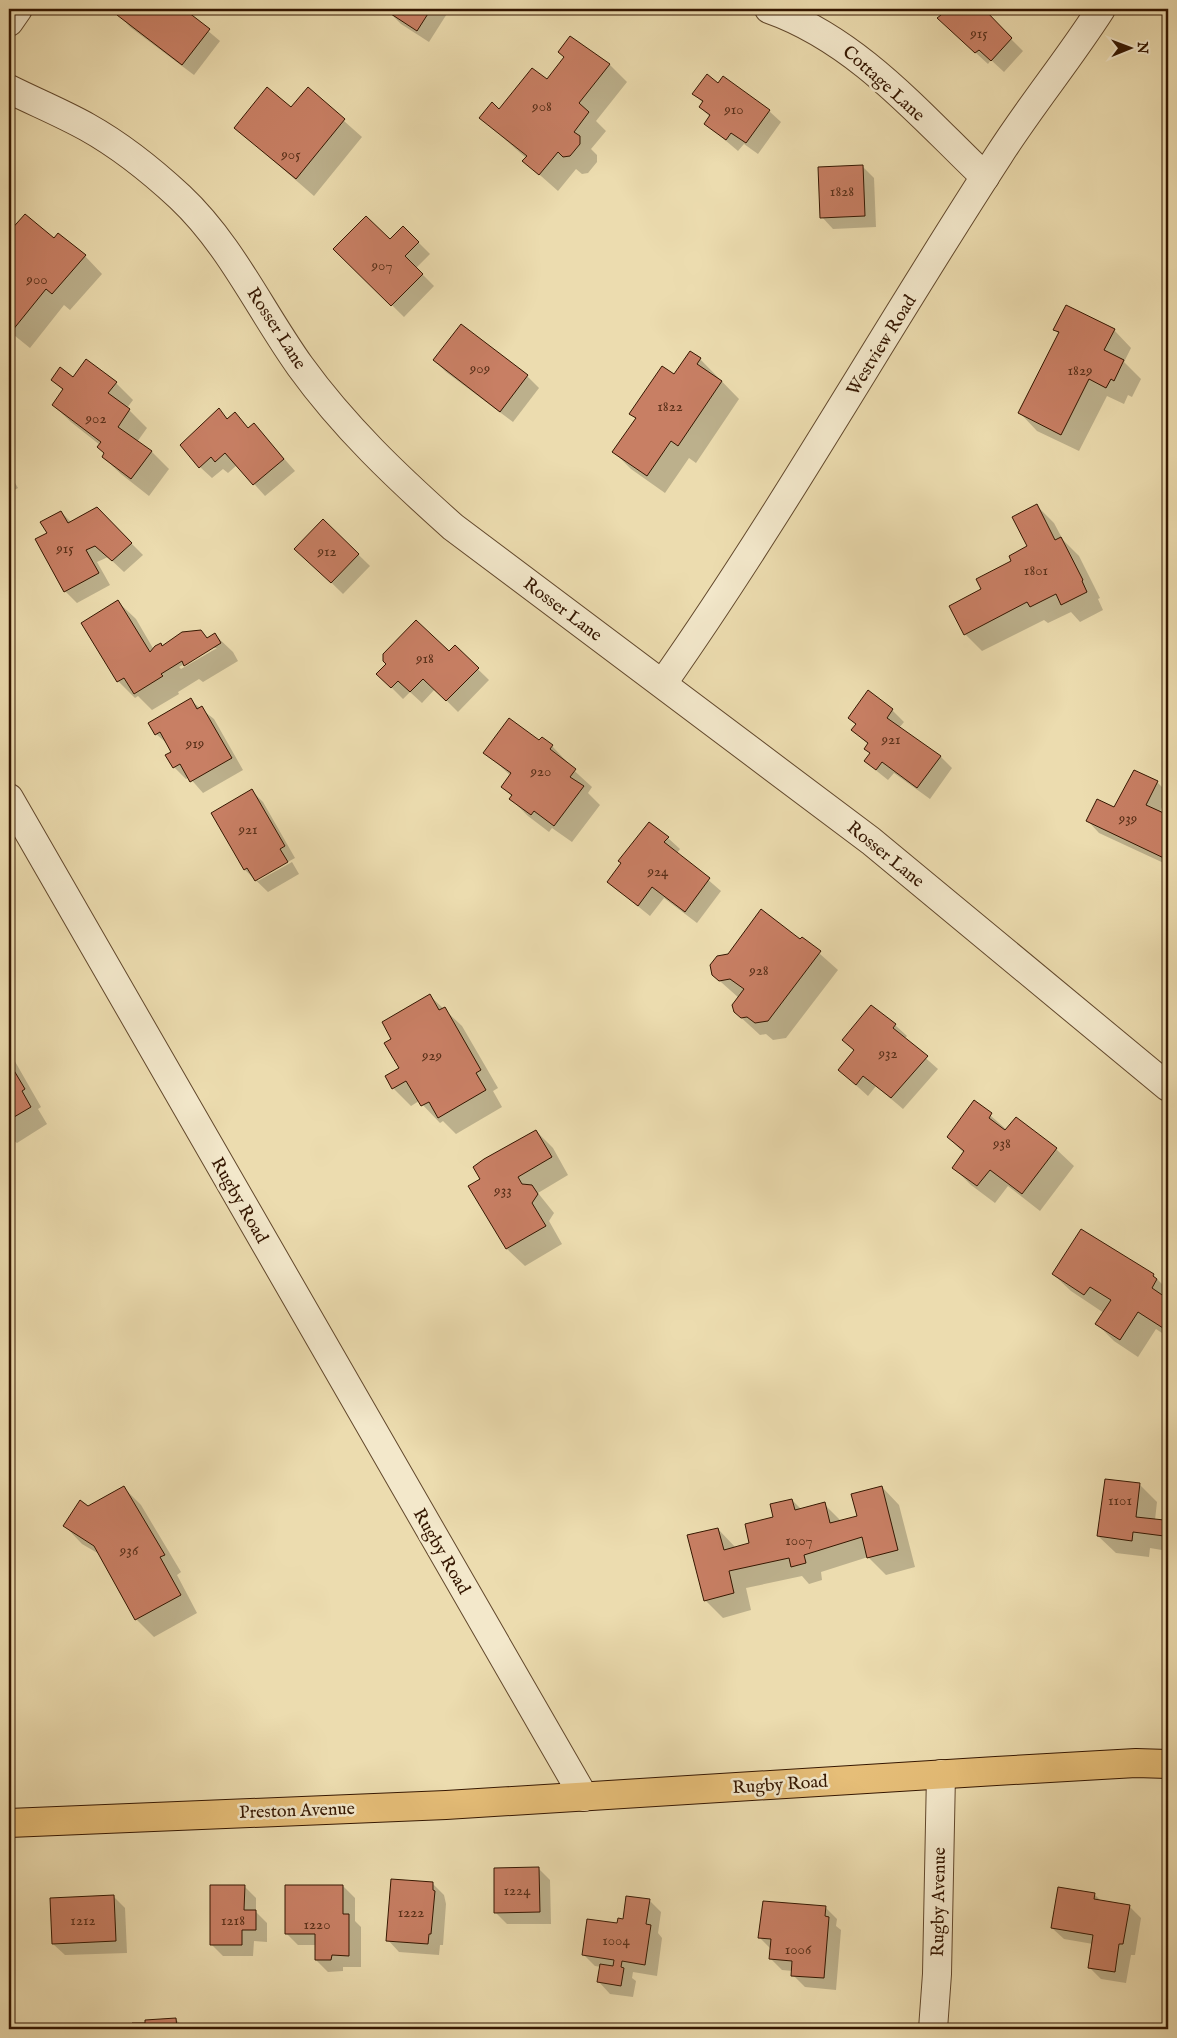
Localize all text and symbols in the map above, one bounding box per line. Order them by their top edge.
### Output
north arrow [1104,22,1154,72]
house number: 915 [969,24,988,43]
street label: Cottage Lane [837,41,929,127]
text: N [1133,41,1151,54]
house number: 908 [531,97,552,116]
house number: 910 [723,100,744,119]
house number: 905 [280,145,301,164]
house number: 1828 [830,182,854,201]
house number: 907 [371,256,392,275]
house number: 900 [25,270,48,289]
street label: Rosser Lane [241,283,311,374]
street label: Westview Road [842,291,923,400]
house number: 909 [469,359,490,378]
house number: 1829 [1067,361,1093,380]
house number: 1822 [657,397,683,416]
house number: 902 [85,409,106,428]
house number: 915 [55,539,74,558]
house number: 912 [316,542,337,561]
house number: 1801 [1024,561,1048,580]
street label: Rosser Lane [518,573,606,647]
house number: 918 [415,649,434,668]
house number: 921 [880,730,901,749]
house number: 919 [185,734,204,753]
house number: 920 [530,762,551,781]
house number: 939 [1118,809,1137,828]
street label: Rosser Lane [842,817,929,893]
house number: 921 [237,820,258,839]
house number: 924 [647,862,669,881]
house number: 928 [748,961,769,980]
house number: 932 [877,1044,898,1063]
house number: 929 [421,1046,442,1065]
house number: 938 [992,1134,1011,1153]
street label: Rugby Road [205,1154,273,1248]
house number: 933 [493,1181,512,1200]
house number: 1101 [1108,1491,1132,1510]
street label: Rugby Road [407,1505,475,1599]
house number: 1007 [785,1531,813,1550]
house number: 936 [119,1541,139,1560]
street label: Rugby Road [732,1771,829,1800]
street label: Preston Avenue [239,1798,355,1825]
street label: Rugby Avenue [927,1847,952,1957]
house number: 1224 [503,1881,531,1900]
house number: 1222 [398,1903,424,1922]
house number: 1212 [70,1911,96,1930]
house number: 1218 [221,1911,245,1930]
house number: 1220 [303,1915,331,1934]
house number: 1004 [602,1931,630,1950]
house number: 1006 [785,1940,812,1959]

